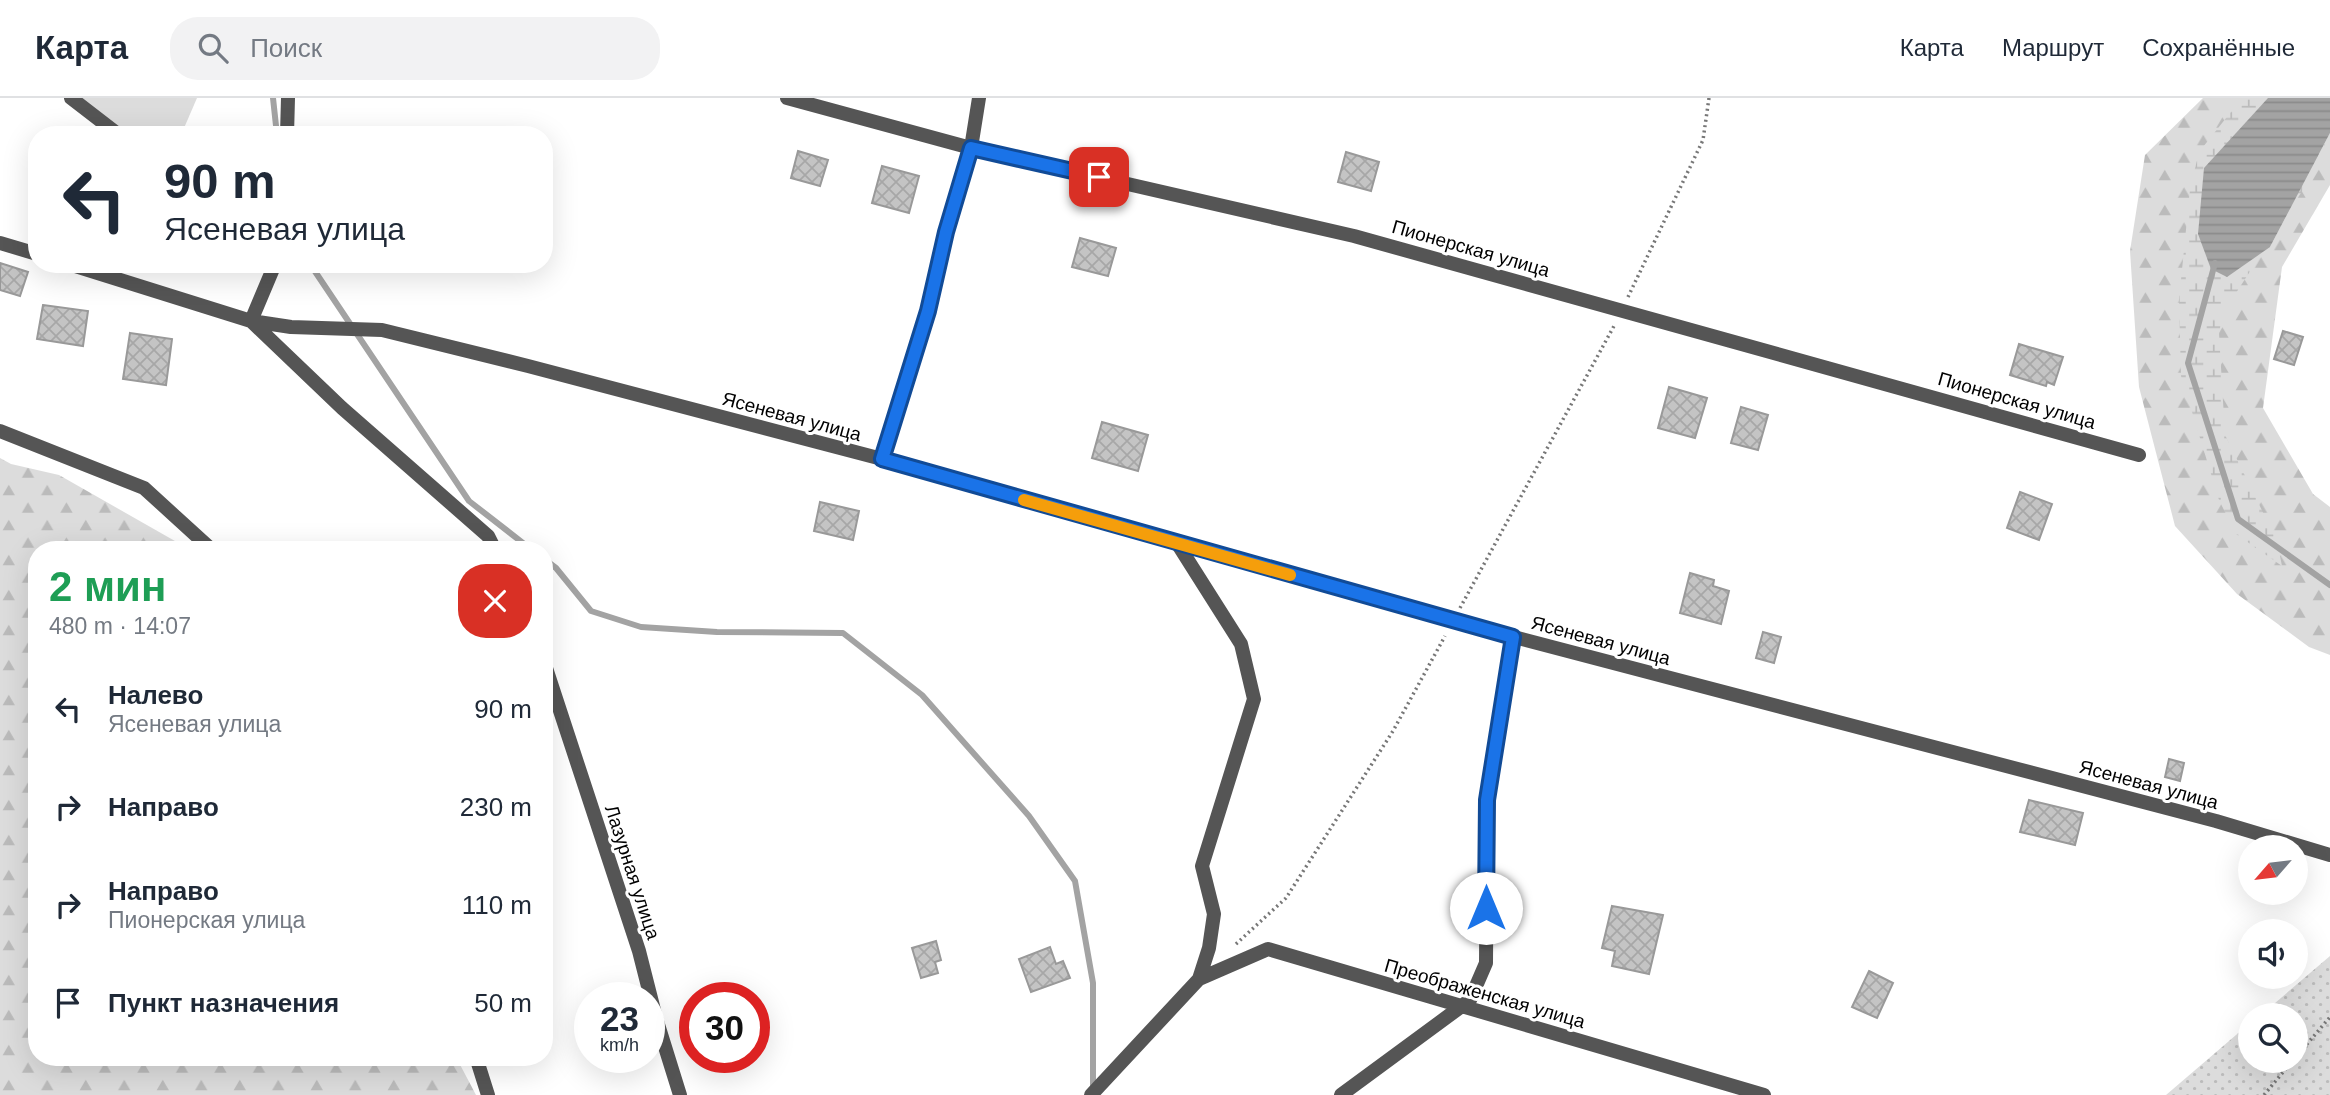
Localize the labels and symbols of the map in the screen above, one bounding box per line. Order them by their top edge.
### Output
pin [1069,147,1129,207]
street label: Пионерская улица [1390,216,1553,281]
street label: Пионерская улица [1936,368,2099,433]
street label: Ясеневая улица [720,388,864,445]
street label: Ясеневая улица [1529,612,1673,669]
street label: Ясеневая улица [2077,756,2221,813]
street label: Лазурная улица [601,802,664,942]
north arrow [2238,835,2308,905]
position arrow [1449,871,1523,945]
street label: Преображенская улица [1382,955,1588,1032]
speed limit sign: 30 [679,982,770,1073]

